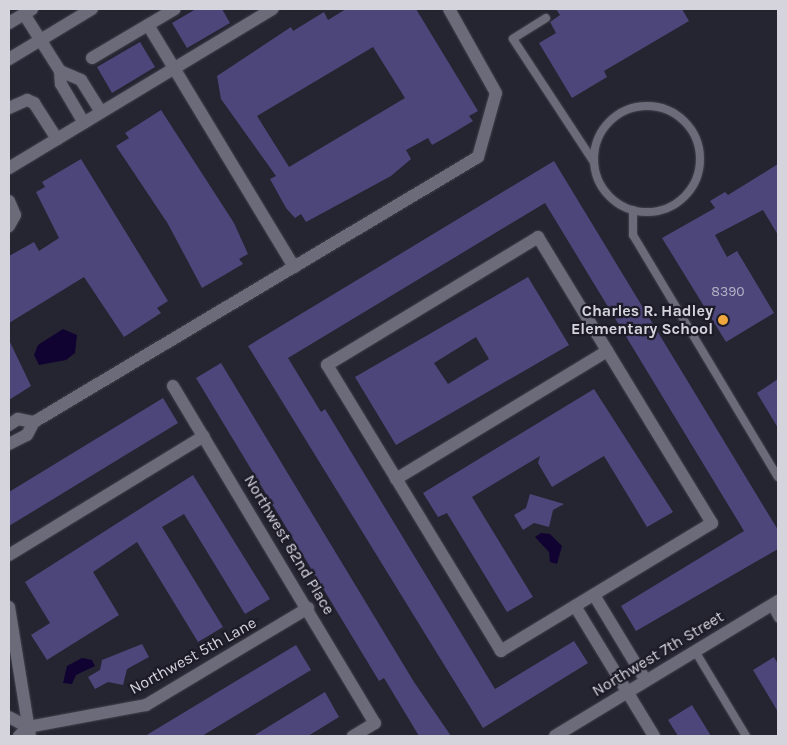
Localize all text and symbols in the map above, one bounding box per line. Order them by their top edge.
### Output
house number: 8390 [711,284,745,300]
place label: Charles R. Hadley Elementary School [571,301,713,339]
marker: Charles R. Hadley Elementary School [717,314,729,326]
street label: Northwest 82nd Place [240,472,338,618]
street label: Northwest 7th Street [589,607,727,701]
street label: Northwest 5th Lane [126,613,260,699]

